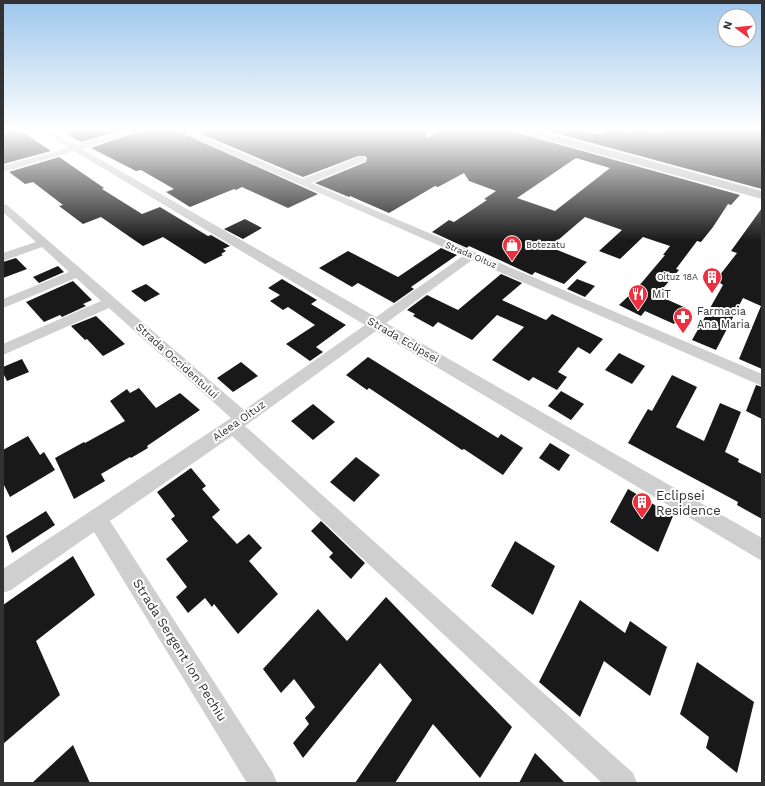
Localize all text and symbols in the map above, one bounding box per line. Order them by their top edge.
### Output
north arrow [717,8,757,48]
text: N [720,20,735,31]
shop icon: Botezatu [501,234,523,262]
street label: Strada Oituz [444,240,498,270]
place label: Botezatu [526,240,565,250]
building icon: Oituz 18A [701,266,723,294]
place label: Oituz 18A [657,272,698,282]
restaurant icon: MiT [627,283,649,311]
place label: MiT [652,288,671,301]
place label: Farmacia Ana Maria [697,305,750,331]
pharmacy icon: Farmacia Ana Maria [672,306,694,334]
street label: Strada Eclipsei [365,314,441,366]
street label: Strada Occidentului [133,320,221,402]
street label: Aleea Oituz [210,398,268,444]
place label: Eclipsei Residence [656,488,721,518]
building icon: Eclipsei Residence [631,491,653,519]
street label: Strada Sergent Ion Pechiu [130,576,230,724]

